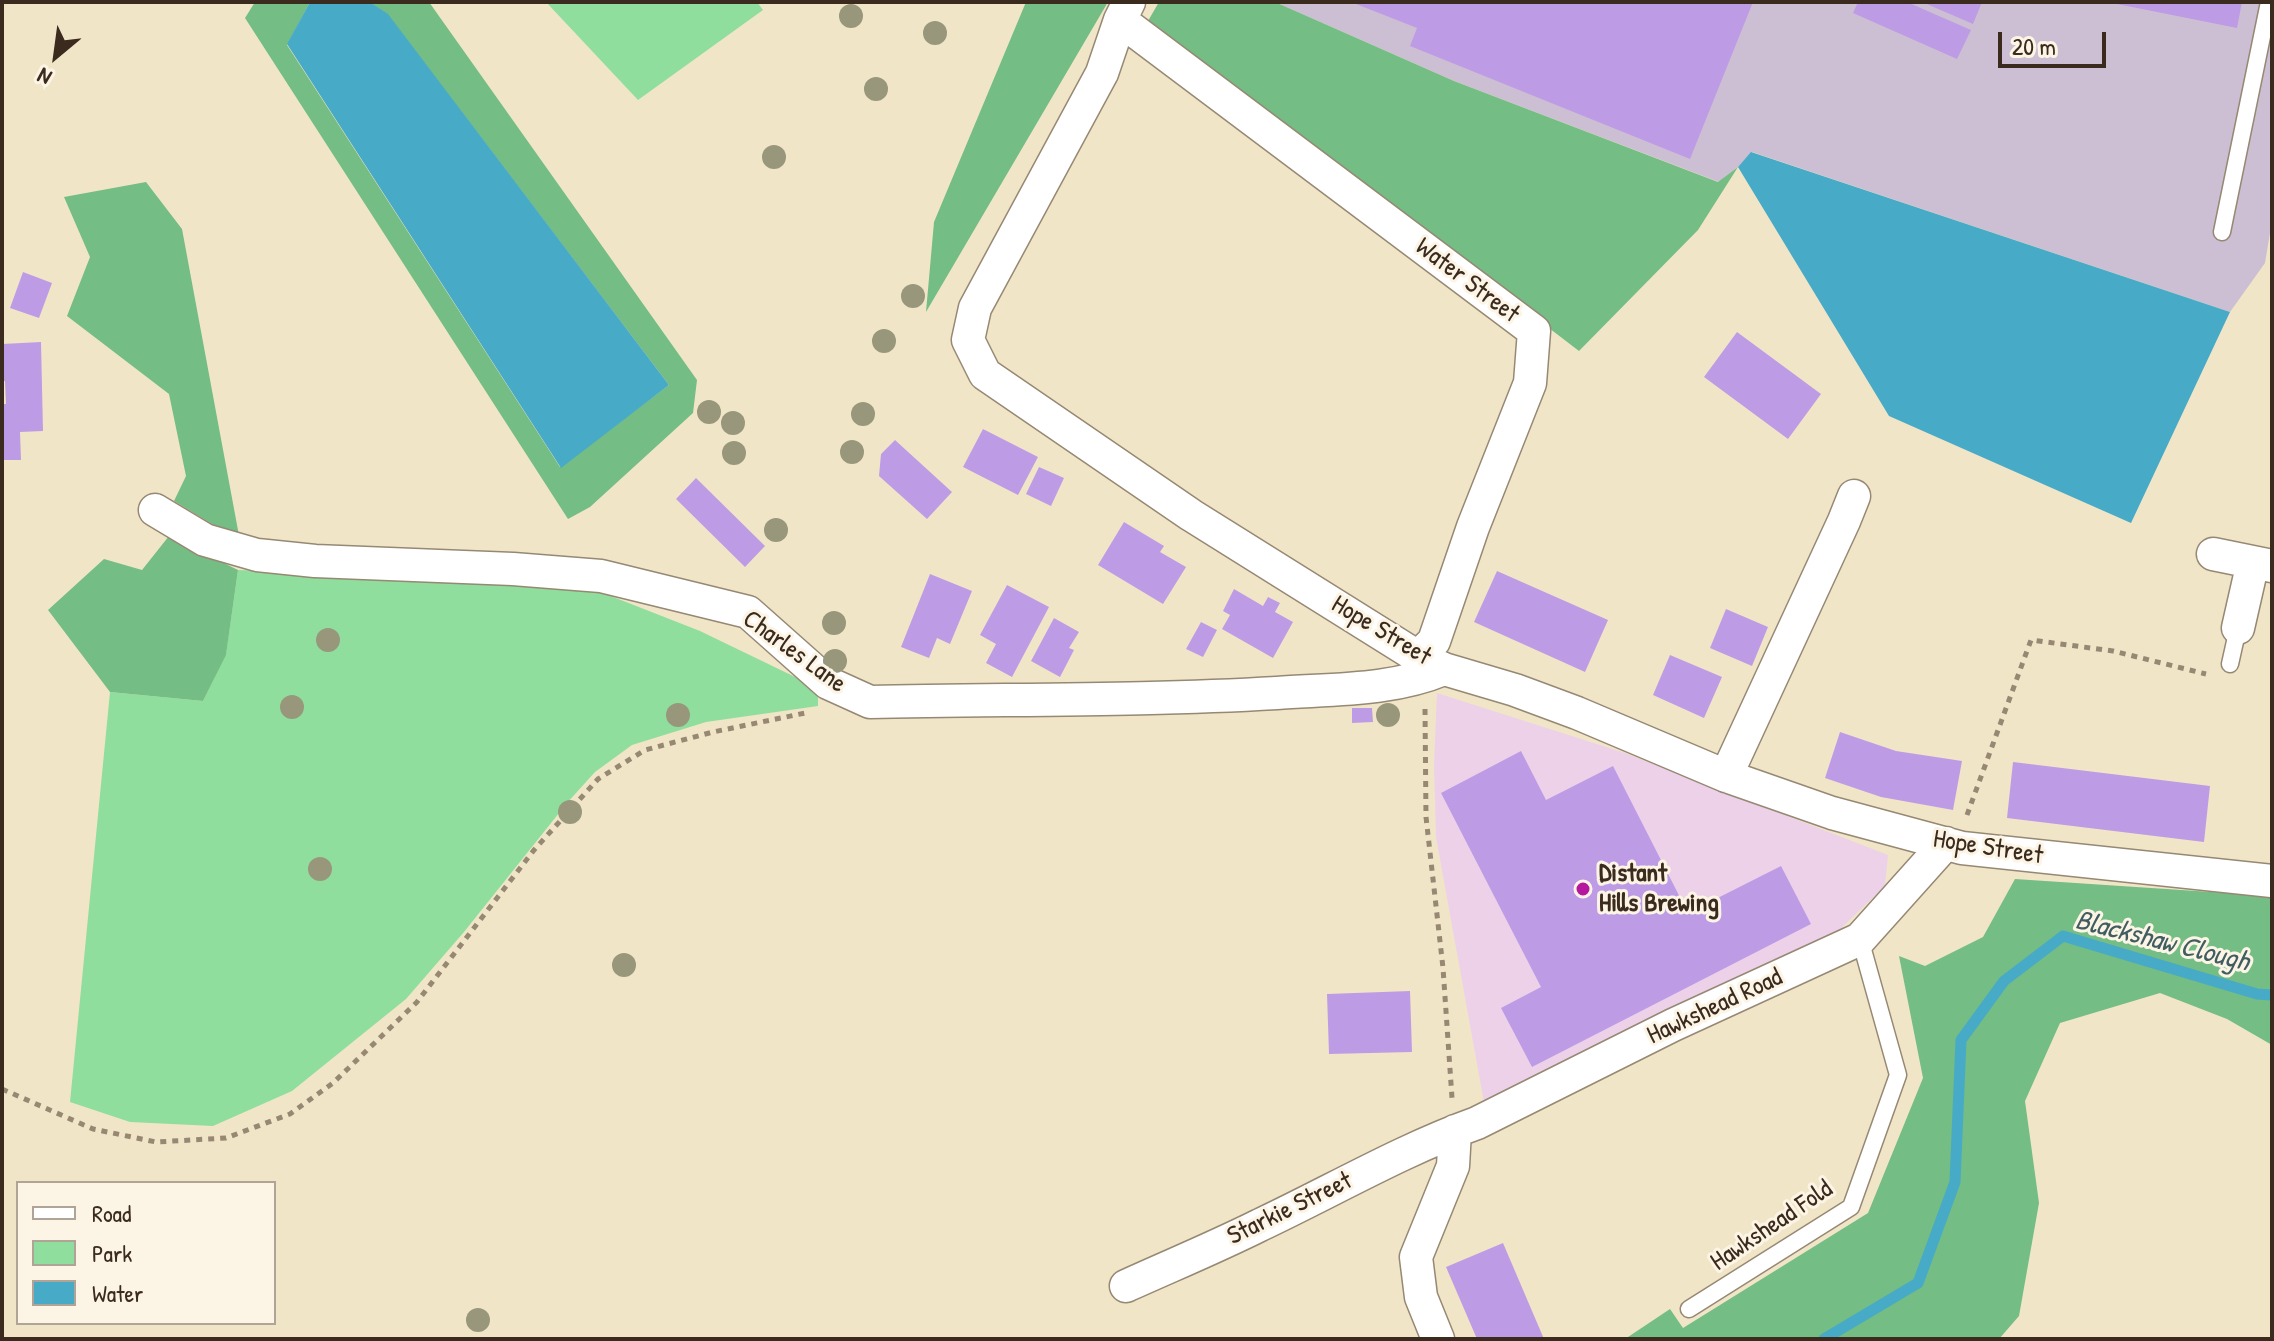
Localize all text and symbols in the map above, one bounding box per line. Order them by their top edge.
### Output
north arrow [16,16,96,96]
scale bar [2002,16,2110,66]
text: 20 m [2012,30,2056,62]
text: N [32,61,57,93]
street label: Water Street [1409,232,1525,330]
street label: Hope Street [1326,589,1436,673]
street label: Charles Lane [736,604,852,700]
street label: Hope Street [1931,824,2045,872]
place label: Distant Hills Brewing [1599,858,1719,920]
marker: Distant Hills Brewing [1574,880,1592,898]
water label: Blackshaw Clough [2072,904,2252,980]
street label: Hawkshead Road [1643,962,1787,1052]
street label: Starkie Street [1223,1165,1357,1253]
street label: Hawkshead Fold [1705,1174,1839,1278]
legend [16,1181,276,1325]
text: Road [92,1197,131,1229]
text: Park [92,1237,132,1269]
text: Water [92,1277,143,1309]

